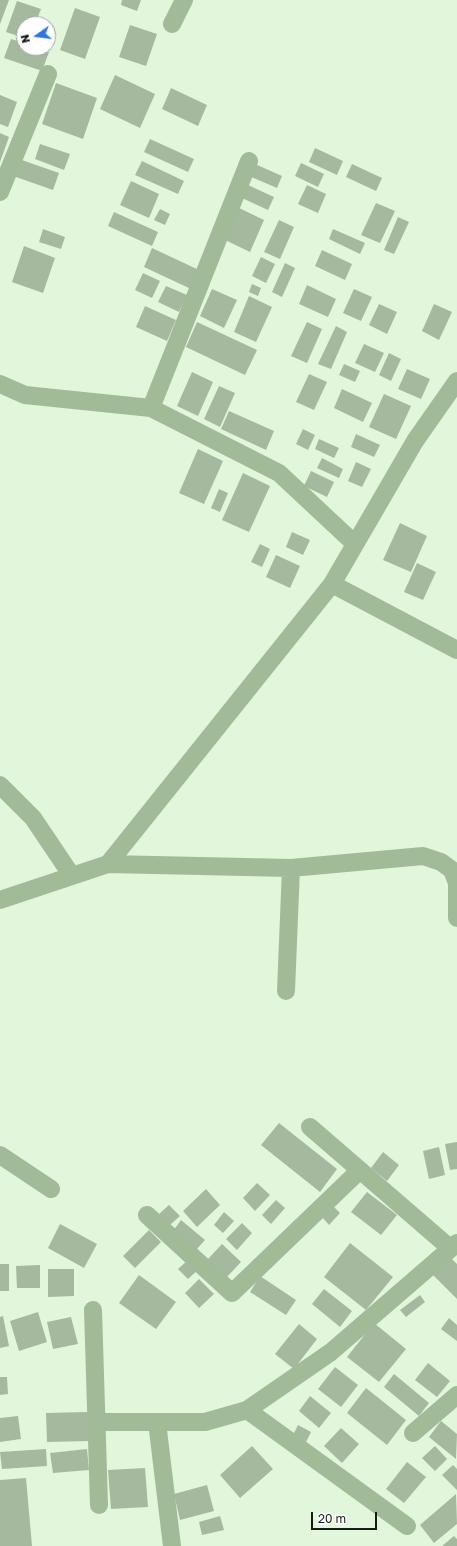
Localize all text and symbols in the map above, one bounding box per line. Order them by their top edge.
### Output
north arrow [16,16,56,56]
text: N [18,33,32,44]
scale bar [313,1504,379,1530]
text: 20 m [318,1511,346,1526]

